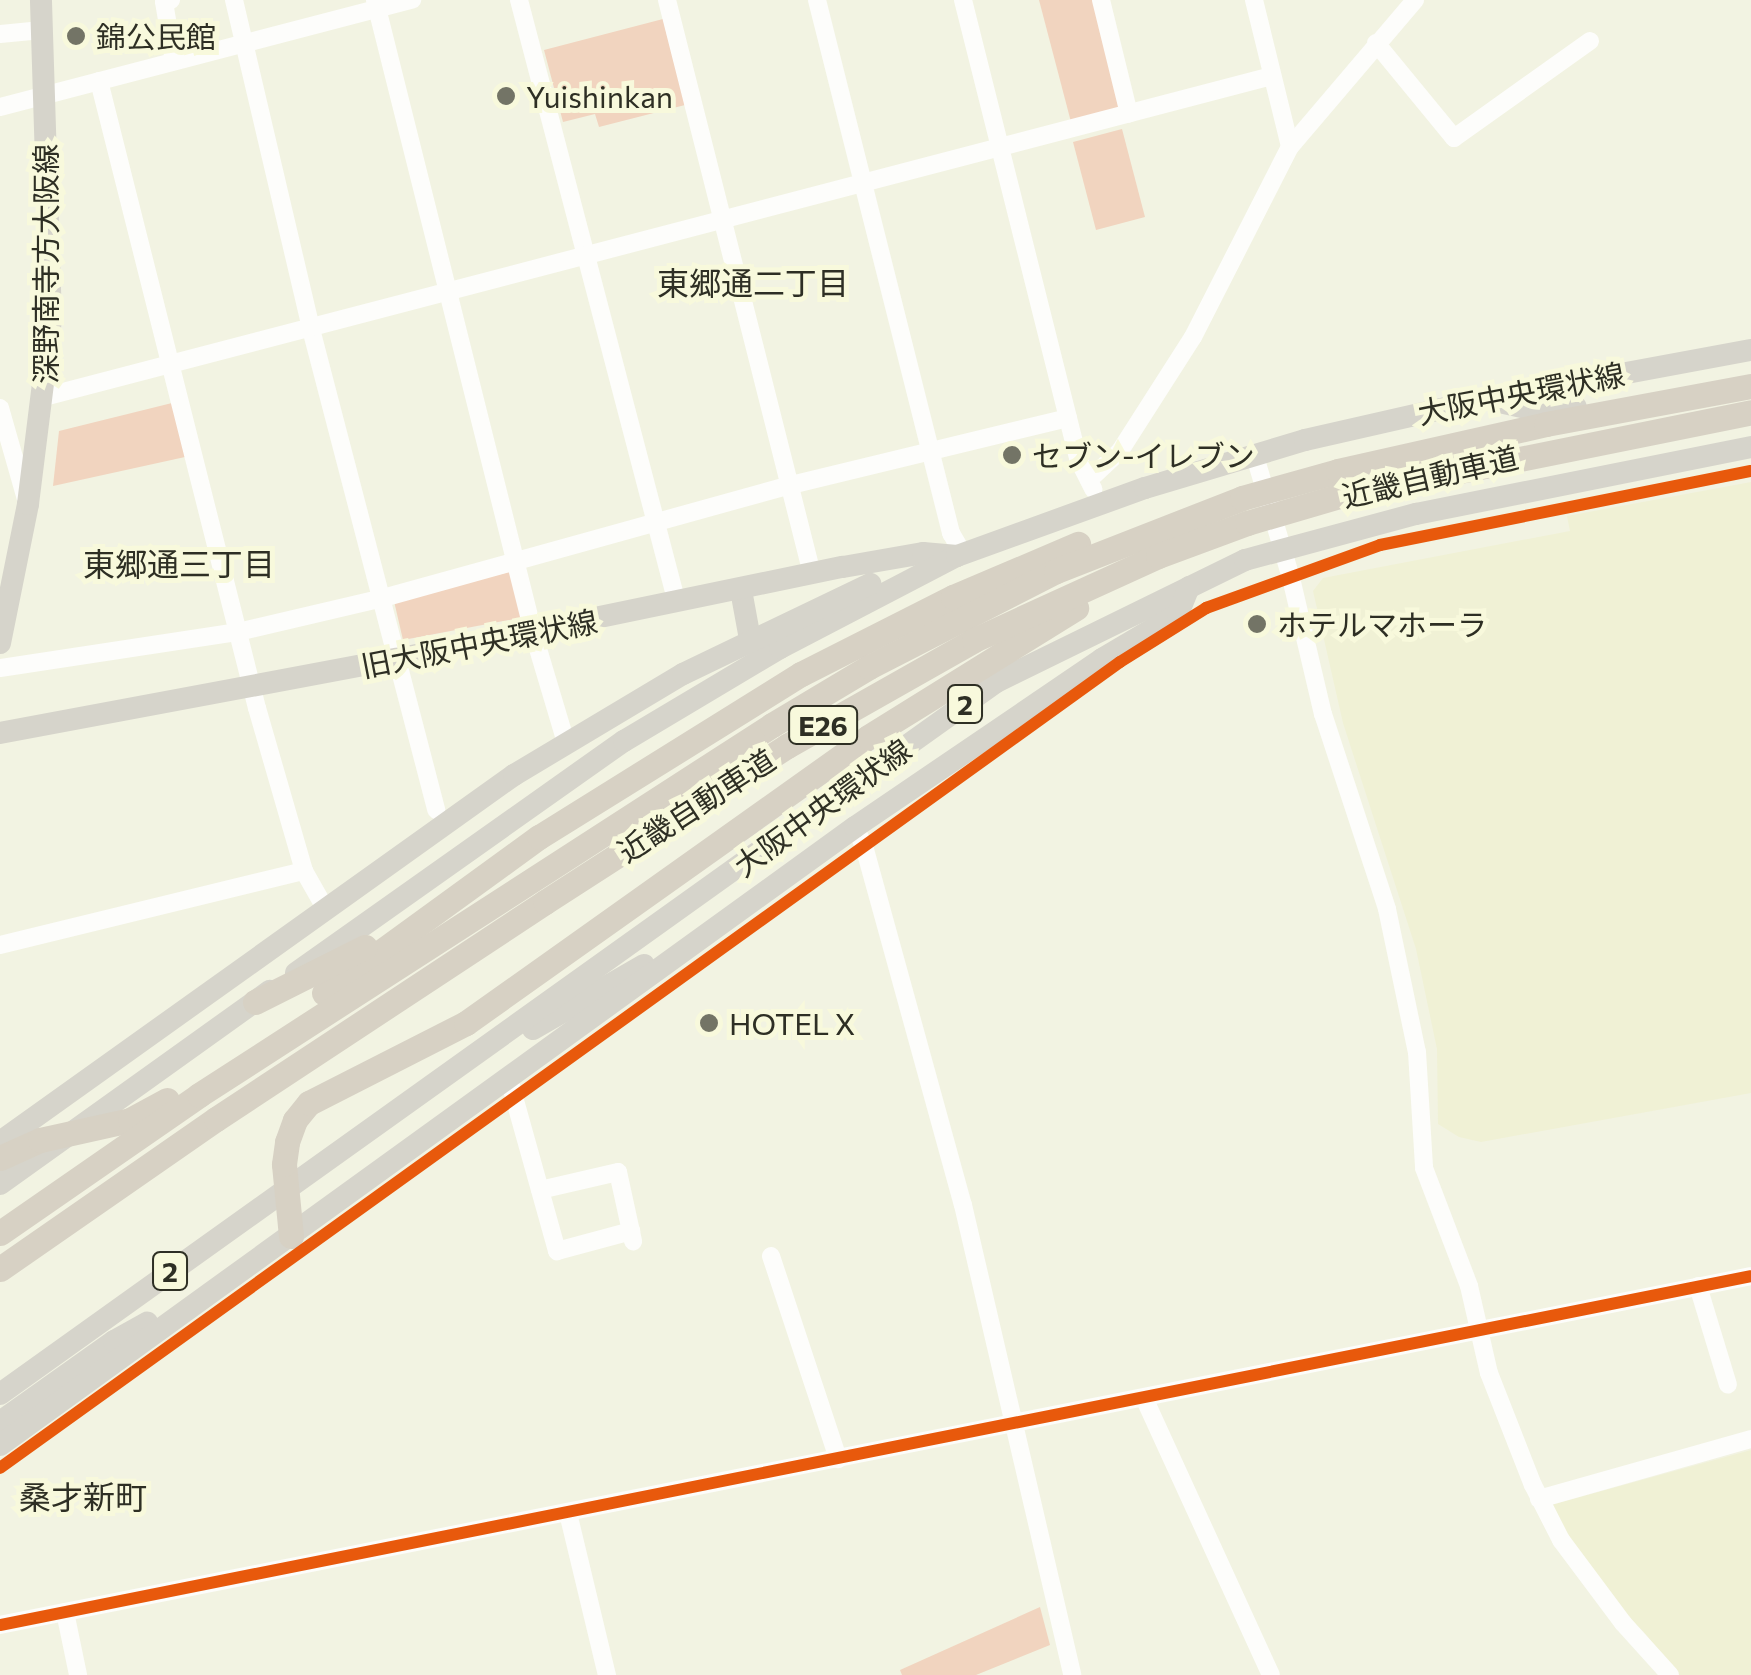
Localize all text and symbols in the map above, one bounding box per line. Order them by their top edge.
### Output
place label: 錦公民館 [96,18,216,54]
marker: 錦公民館 [65,25,87,47]
place label: Yuishinkan [526,78,673,114]
marker: Yuishinkan [495,85,517,107]
street label: 深野南寺方大阪線 [27,144,63,384]
district label: 東郷通二丁目 [657,263,849,301]
street label: 大阪中央環状線 [1414,355,1628,431]
place label: セブン-イレブン [1032,437,1255,473]
street label: 近畿自動車道 [1338,438,1522,514]
marker: セブン-イレブン [1001,444,1023,466]
district label: 東郷通三丁目 [83,544,275,582]
street label: 旧大阪中央環状線 [358,602,600,684]
place label: ホテルマホーラ [1277,606,1487,642]
marker: ホテルマホーラ [1246,613,1268,635]
road number: 2 [945,681,985,727]
road number: E26 [788,702,858,748]
street label: 大阪中央環状線 [726,731,918,883]
street label: 近畿自動車道 [611,741,781,869]
place label: HOTEL X [729,1005,855,1041]
marker: HOTEL X [698,1012,720,1034]
road number: 2 [150,1248,190,1294]
district label: 桑才新町 [19,1477,147,1515]

